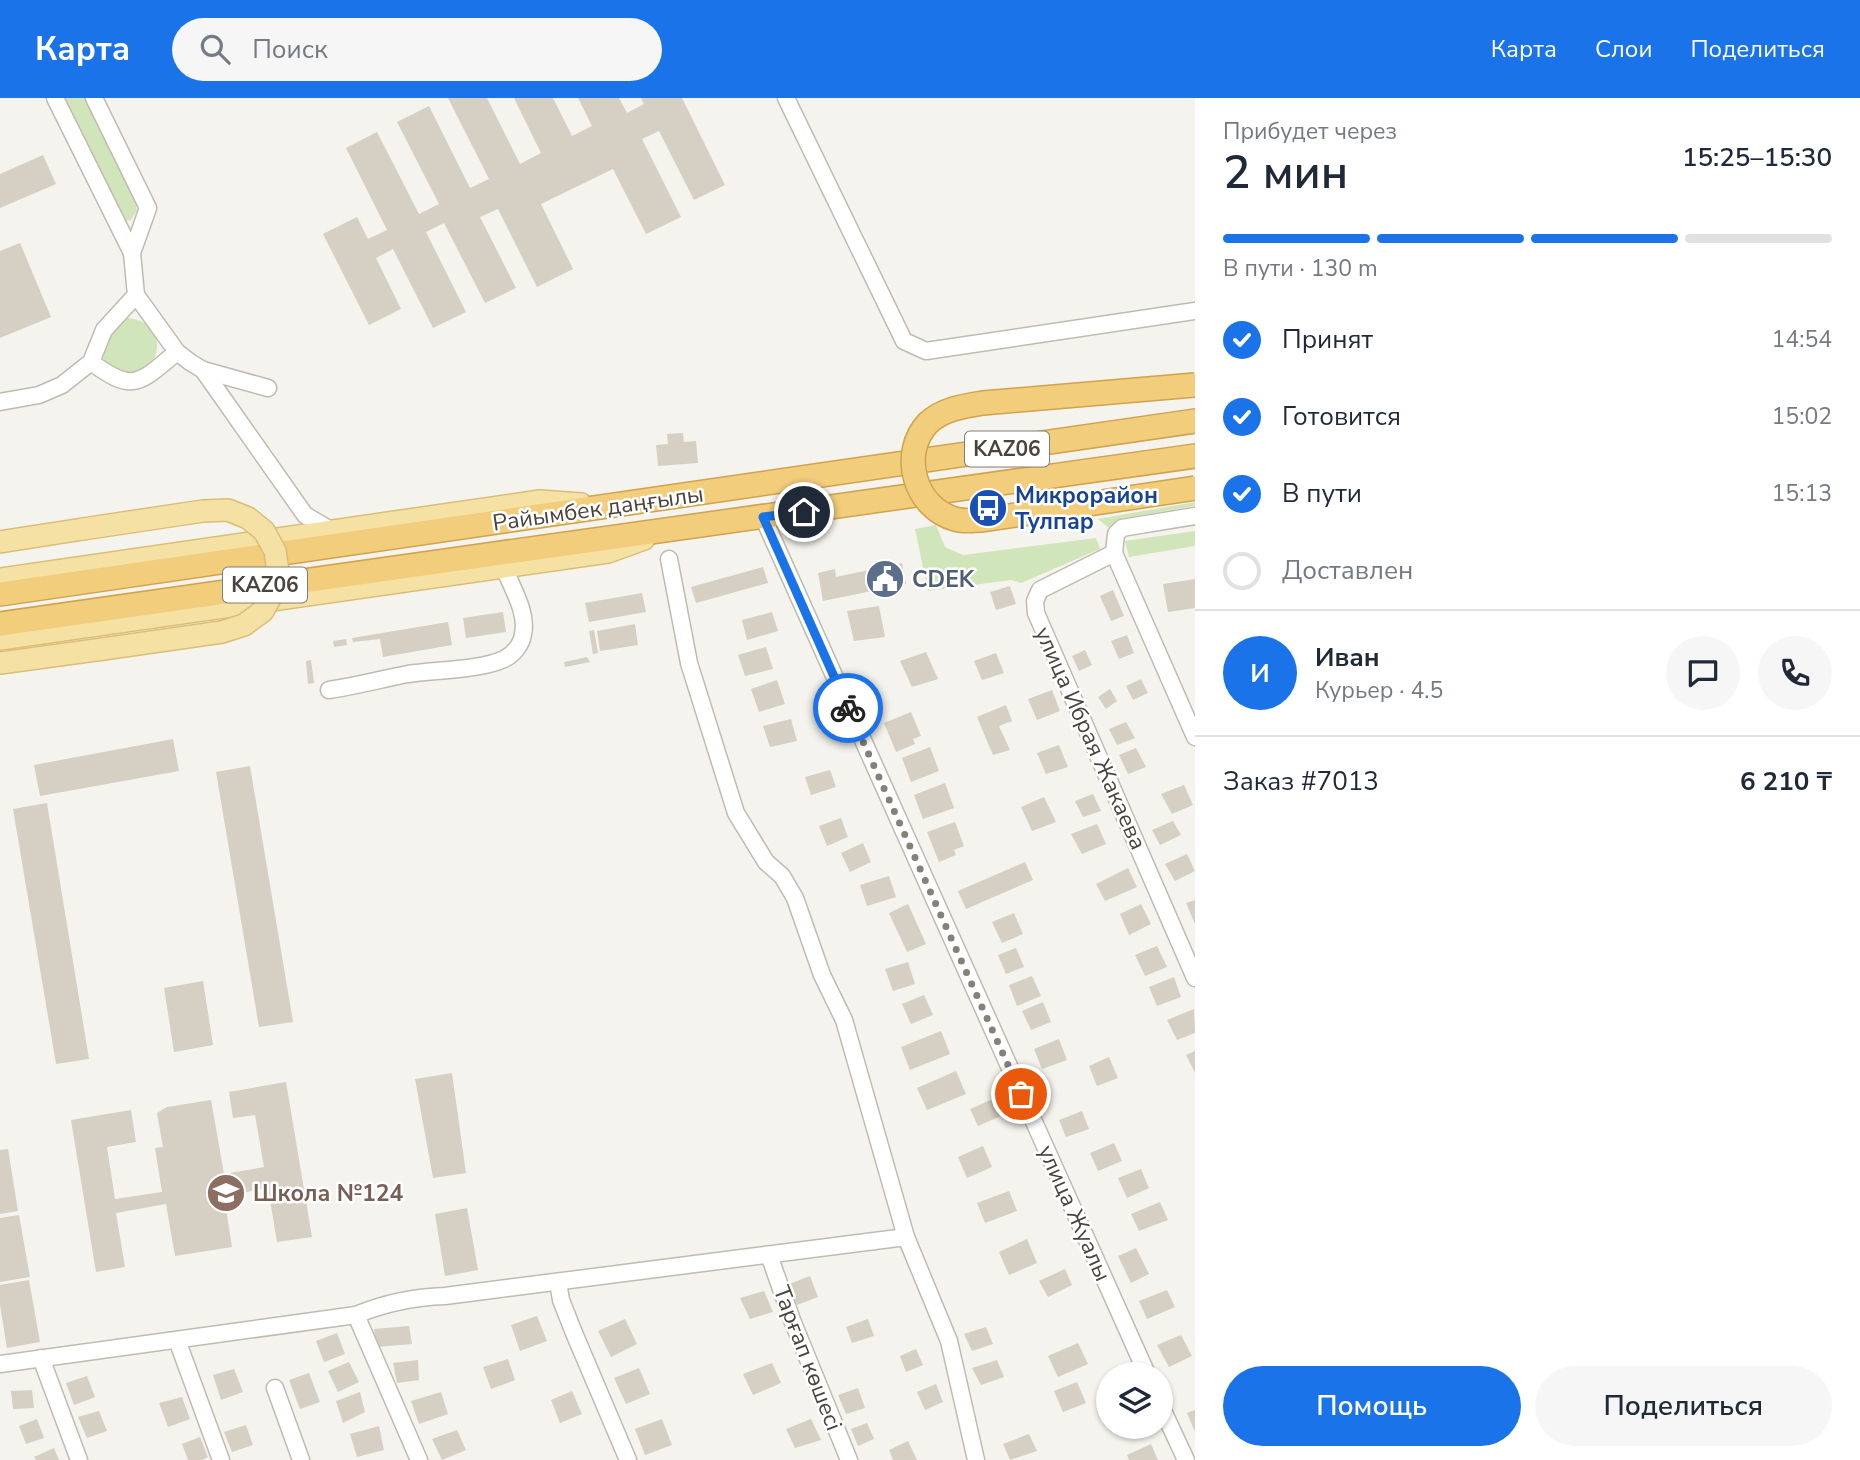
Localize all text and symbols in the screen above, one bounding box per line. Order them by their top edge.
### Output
search box [172,18,662,81]
text: Карта [35,27,130,72]
icon: search [196,30,234,68]
text: Поиск [252,32,328,67]
text: Карта [1491,33,1557,65]
text: Слои [1595,33,1652,65]
text: Поделиться [1690,33,1825,65]
text: Прибудет через [1223,116,1397,147]
text: 15:25–15:30 [1682,140,1832,175]
text: 2 мин [1223,141,1348,204]
text: В пути · 130 m [1223,253,1378,284]
icon: check [1223,321,1261,359]
text: Принят [1282,322,1373,357]
text: 14:54 [1772,324,1832,355]
icon: check [1223,398,1261,436]
text: Готовится [1282,399,1401,434]
text: 15:02 [1772,401,1832,432]
road number: KАZ06 [965,432,1049,466]
icon: check [1223,475,1261,513]
text: В пути [1282,476,1362,511]
street label: Райымбек даңғылы [491,478,706,539]
text: 15:13 [1772,478,1832,509]
place label: Микрорайон Тулпар [1015,480,1158,537]
pin [774,482,834,542]
bus stop icon: Микрорайон Тулпар [967,487,1009,529]
icon: home [785,493,823,531]
text: Доставлен [1282,553,1413,588]
public building icon: CDEK [864,558,906,600]
place label: CDEK [912,564,975,595]
road number: KАZ06 [223,568,307,602]
street label: улица Ибрая Жакаева [1027,622,1154,855]
button: chat [1666,636,1740,710]
button: phone [1758,636,1832,710]
text: Иван [1315,640,1380,675]
text: И [1250,656,1270,691]
courier [813,673,883,743]
text: Курьер · 4.5 [1315,675,1443,706]
icon: bike [829,689,867,727]
text: Заказ #7013 [1223,764,1379,799]
text: 6 210 ₸ [1740,764,1832,799]
pin [991,1064,1051,1124]
icon: bag [1002,1075,1040,1113]
street label: улица Жуалы [1031,1140,1118,1286]
school or university icon: Школа №124 [205,1172,247,1214]
place label: Школа №124 [253,1178,404,1209]
street label: Тарғап көшесі [766,1281,849,1435]
map controls [1096,1362,1173,1439]
button: layers [1096,1362,1173,1439]
button: Помощь [1223,1366,1521,1446]
button: Поделиться [1535,1366,1832,1446]

